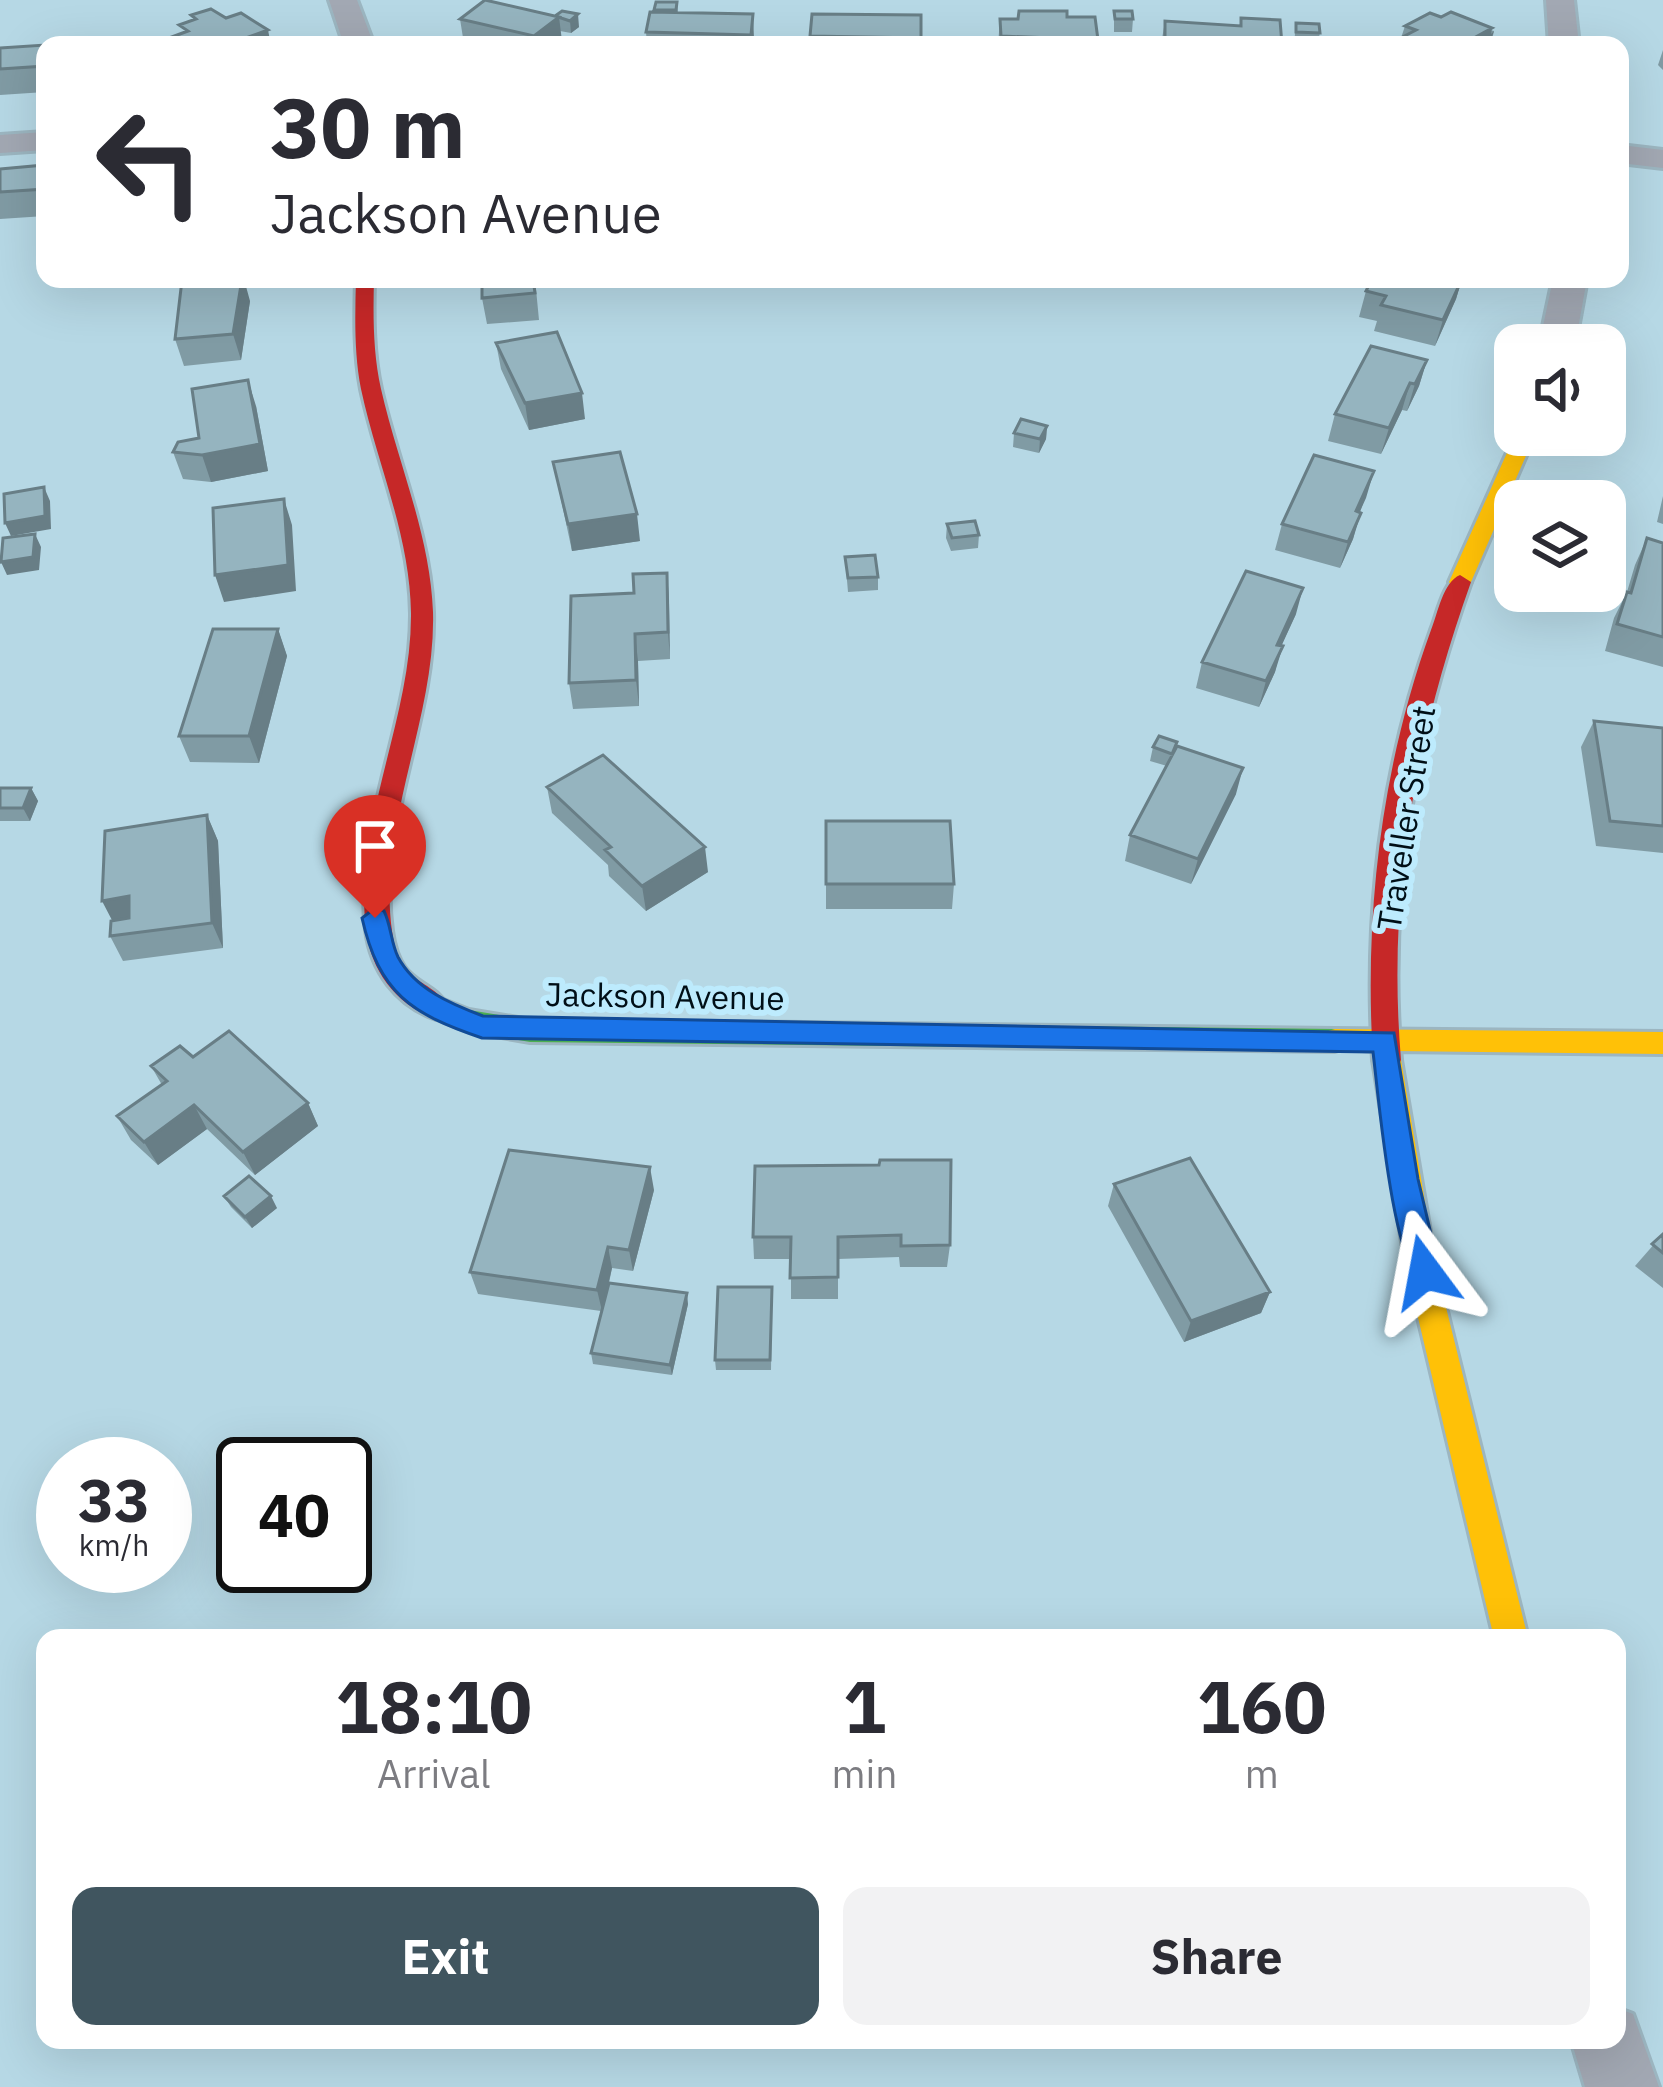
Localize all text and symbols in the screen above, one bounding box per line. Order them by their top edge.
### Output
text: 30 m [270,72,466,181]
icon: left [72,84,228,240]
text: Jackson Avenue [270,178,662,248]
map controls [1494,324,1626,612]
button: sound [1494,324,1626,456]
button: layers [1494,480,1626,612]
street label: Traveller Street [1367,702,1445,933]
pin [324,795,426,918]
icon: arrive [342,813,408,879]
street label: Jackson Avenue [545,972,785,1019]
position arrow [1362,1209,1488,1335]
speed limit sign: 40 [216,1437,372,1593]
text: 33 [78,1460,150,1539]
text: km/h [79,1525,149,1564]
text: 18:10 [335,1659,532,1753]
text: 1 [843,1659,886,1753]
text: 160 [1197,1659,1327,1753]
text: Arrival [377,1748,491,1799]
text: min [832,1748,897,1799]
text: m [1245,1748,1279,1799]
button: Exit [72,1887,819,2025]
button: Share [843,1887,1590,2025]

